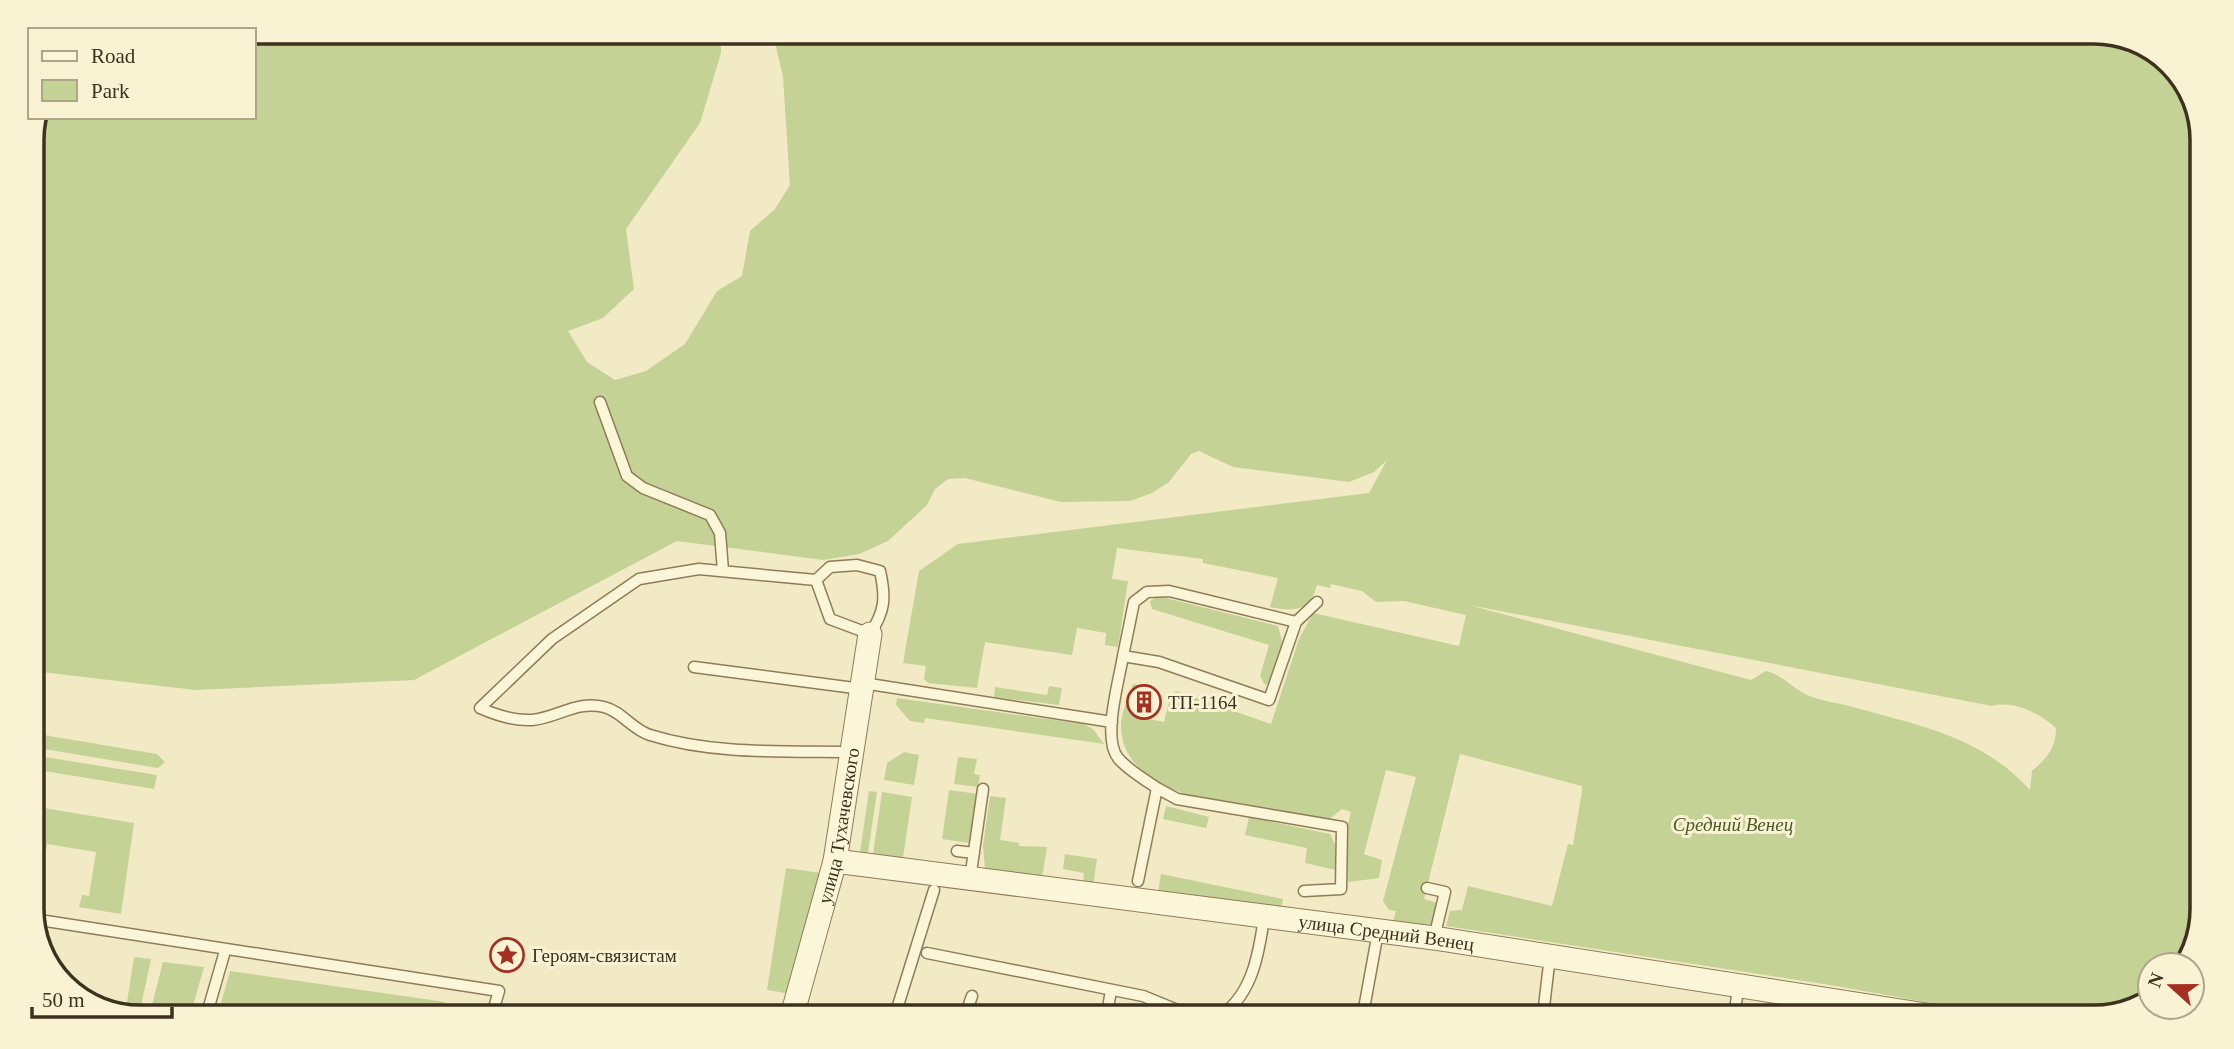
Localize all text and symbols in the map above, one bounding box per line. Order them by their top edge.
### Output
legend [28,28,256,119]
text: Road [91,44,136,68]
text: Park [91,79,130,103]
building icon: ТП-1164 [1125,683,1163,721]
place label: ТП-1164 [1168,692,1237,713]
street label: улица Тухачевского [814,746,863,906]
park label: Средний Венец [1673,814,1793,835]
street label: улица Средний Венец [1297,911,1476,955]
place icon: Героям-связистам [488,936,526,974]
place label: Героям-связистам [532,945,677,966]
north arrow [2136,951,2206,1021]
text: N [2143,970,2168,990]
scale bar [32,976,172,1020]
text: 50 m [42,988,85,1012]

